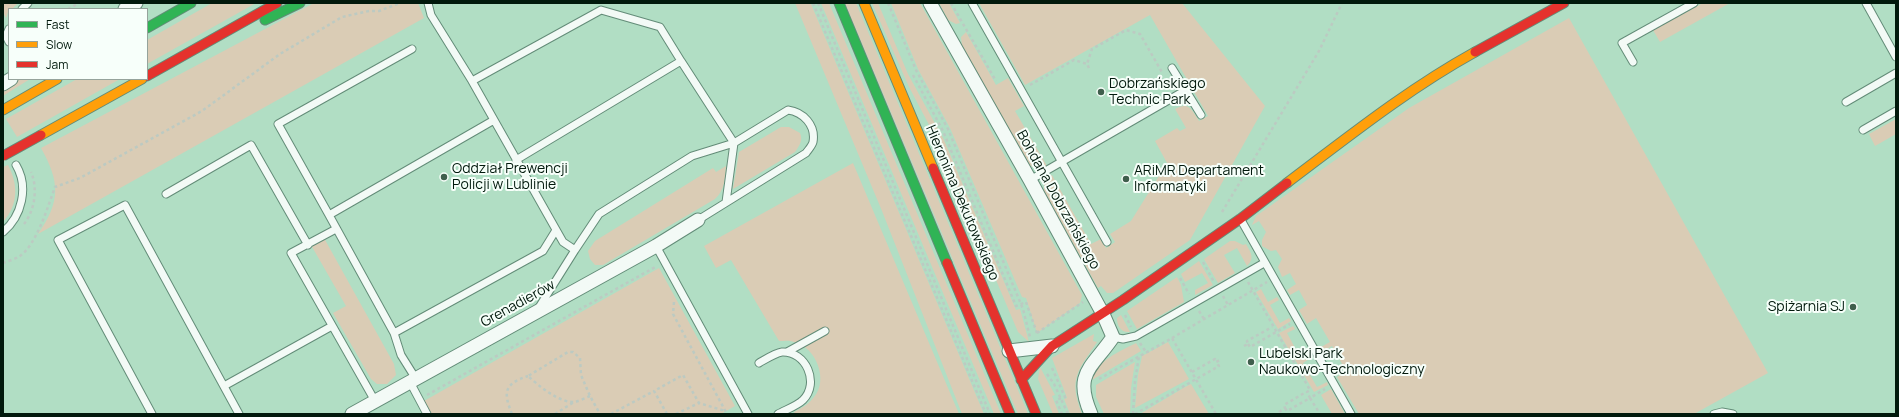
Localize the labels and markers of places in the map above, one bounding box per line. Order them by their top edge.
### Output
place label: Dobrzańskiego Technic Park [1109,76,1205,108]
marker: Dobrzańskiego Technic Park [1096,87,1106,97]
place label: Oddział Prewencji Policji w Lublinie [452,161,568,194]
place label: ARiMR Departament Informatyki [1134,163,1264,196]
marker: Oddział Prewencji Policji w Lublinie [439,172,449,182]
marker: ARiMR Departament Informatyki [1121,174,1131,184]
place label: Spiżarnia SJ [1768,299,1845,315]
marker: Spiżarnia SJ [1848,302,1858,312]
place label: Lubelski Park Naukowo-Technologiczny [1259,346,1425,378]
marker: Lubelski Park Naukowo-Technologiczny [1246,357,1256,367]

